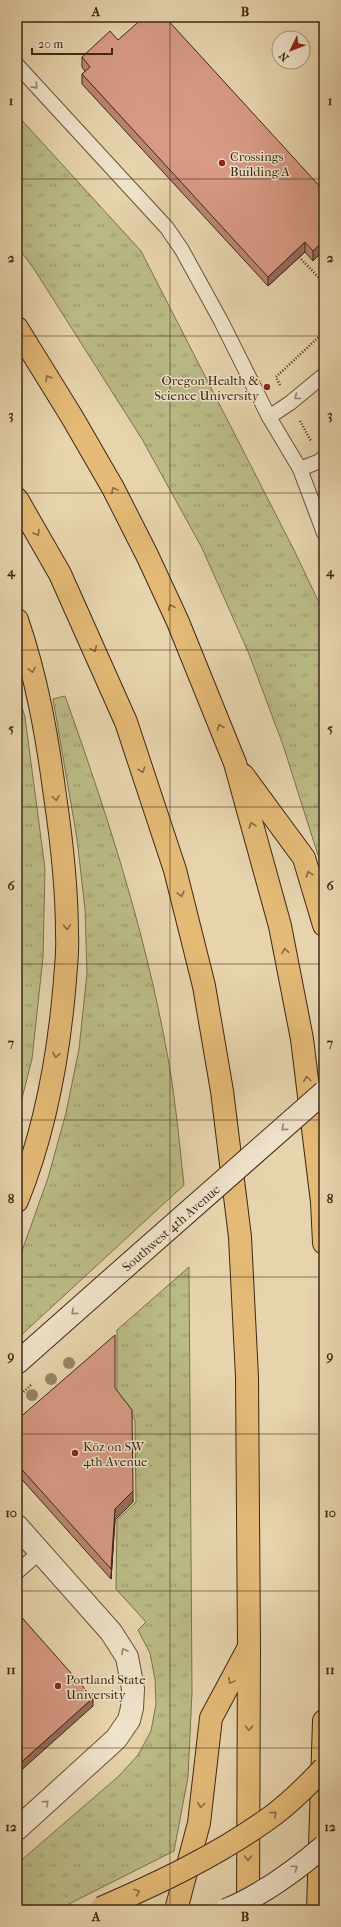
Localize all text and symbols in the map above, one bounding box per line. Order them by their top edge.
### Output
text: A [91,4,101,19]
text: B [241,4,250,19]
scale bar [32,30,112,56]
north arrow [271,30,311,70]
text: 20 m [38,37,63,51]
text: N [276,49,292,64]
one-way arrow [31,81,38,89]
text: 1 [9,93,14,108]
text: 1 [328,93,333,108]
place label: Crossings Building A [230,149,290,179]
marker: Crossings Building A [217,158,227,168]
text: 2 [8,250,15,265]
text: 2 [327,250,334,265]
place label: Oregon Health & Science University [154,373,260,403]
one-way arrow [46,375,53,382]
marker: Oregon Health & Science University [262,382,272,392]
one-way arrow [295,393,302,400]
text: 3 [8,407,14,423]
text: 3 [327,407,333,423]
one-way arrow [111,487,119,494]
one-way arrow [32,529,39,536]
text: 4 [6,564,16,580]
text: 4 [325,564,335,580]
one-way arrow [168,604,176,611]
one-way arrow [89,645,97,653]
one-way arrow [28,667,36,673]
text: 5 [8,721,14,736]
text: 5 [327,721,333,736]
one-way arrow [217,724,225,731]
one-way arrow [137,766,146,773]
one-way arrow [51,795,60,801]
one-way arrow [248,822,257,829]
one-way arrow [305,871,314,878]
text: 6 [7,878,15,893]
text: 6 [326,878,334,893]
one-way arrow [177,891,185,897]
one-way arrow [63,924,71,930]
one-way arrow [281,947,290,954]
text: 7 [7,1035,15,1050]
text: 7 [326,1035,334,1050]
one-way arrow [52,1052,61,1058]
one-way arrow [303,1076,312,1082]
one-way arrow [282,1123,289,1130]
street label: Southwest 4th Avenue [119,1181,223,1275]
text: 8 [8,1191,15,1206]
text: 8 [327,1191,334,1206]
one-way arrow [72,1307,79,1314]
text: 9 [7,1348,15,1364]
text: 9 [326,1348,334,1364]
place label: Kōz on SW 4th Avenue [83,1439,148,1469]
marker: Kōz on SW 4th Avenue [70,1448,80,1458]
text: 10 [5,1505,17,1520]
text: 10 [324,1505,336,1520]
one-way arrow [121,1648,128,1655]
text: 11 [6,1662,16,1677]
text: 11 [325,1662,335,1677]
place label: Portland State University [66,1672,146,1702]
one-way arrow [228,1677,236,1684]
marker: Portland State University [53,1681,63,1691]
one-way arrow [245,1725,253,1731]
one-way arrow [41,1800,49,1808]
one-way arrow [196,1802,205,1808]
one-way arrow [269,1811,277,1819]
text: 12 [5,1819,17,1834]
text: 12 [324,1819,336,1834]
one-way arrow [244,1855,252,1861]
one-way arrow [291,1866,298,1873]
one-way arrow [134,1889,141,1897]
text: A [91,1909,101,1924]
text: B [241,1909,250,1924]

